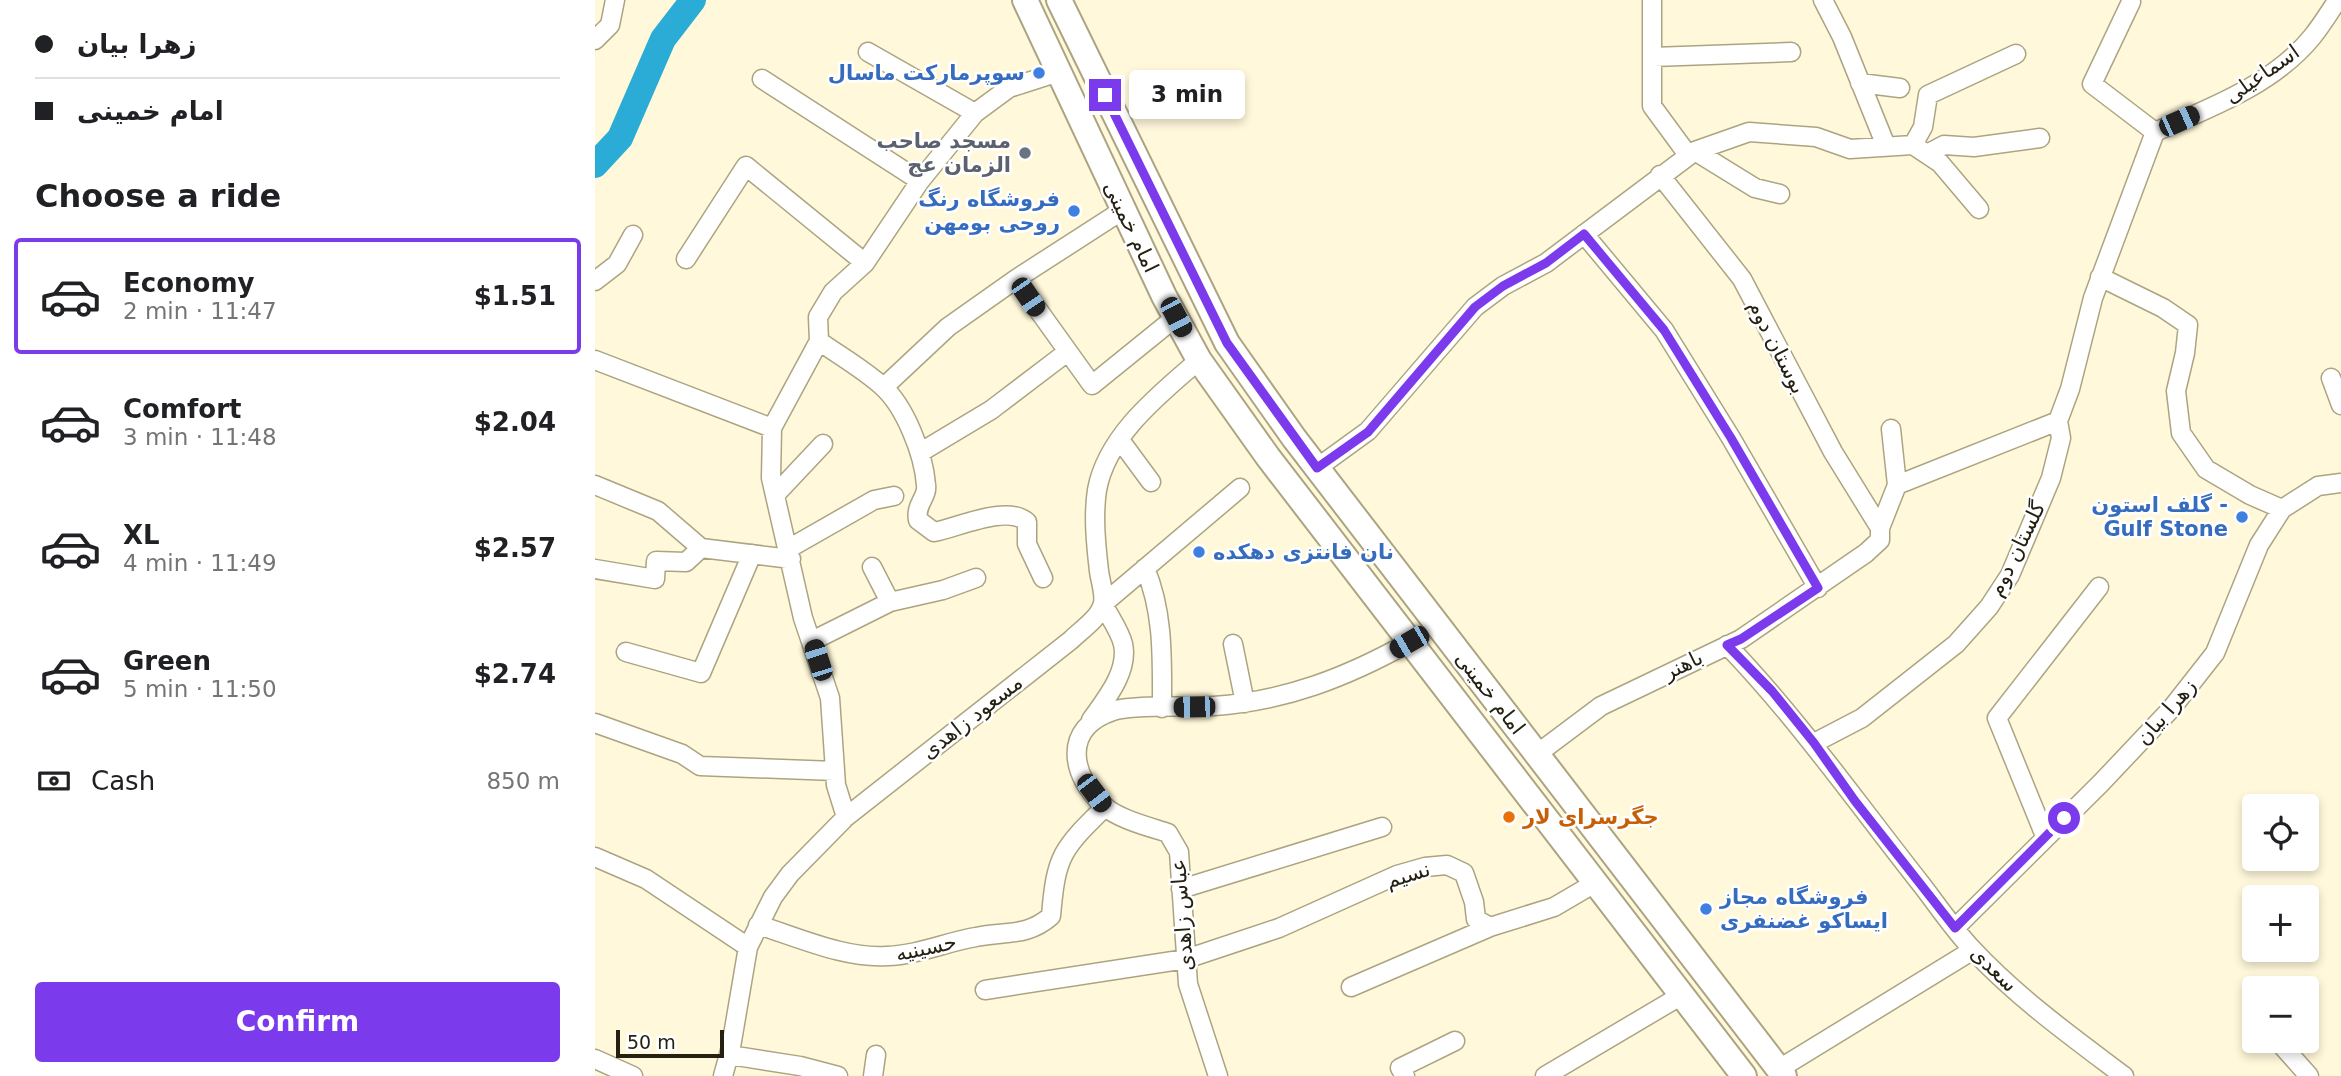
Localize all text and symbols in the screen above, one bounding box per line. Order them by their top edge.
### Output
text: زهرا بیان [77,29,196,59]
street label: اسماعیلی [2220,40,2304,108]
place label: سوپرمارکت ماسال [828,61,1025,85]
marker: سوپرمارکت ماسال [1031,65,1047,81]
callout: 3 min [1129,70,1245,119]
route end [1089,79,1121,111]
text: 3 min [1151,81,1223,107]
text: امام خمینی [77,96,224,126]
car [2156,103,2203,139]
place label: مسجد صاحب الزمان عج [877,129,1011,177]
marker: مسجد صاحب الزمان عج [1017,145,1033,161]
text: Choose a ride [35,177,281,215]
street label: امام خمینی [1099,177,1163,277]
place label: فروشگاه رنگ روحی بومهن [918,186,1060,235]
marker: فروشگاه رنگ روحی بومهن [1066,203,1082,219]
icon: car [39,265,102,328]
text: Economy [123,268,254,298]
car [1008,274,1049,320]
text: $1.51 [474,281,556,311]
car [1157,294,1196,340]
street label: بوستان دوم [1743,296,1811,398]
text: 2 min · 11:47 [123,298,277,324]
icon: car [39,391,102,454]
text: Comfort [123,394,241,424]
text: $2.04 [474,407,556,437]
text: 3 min · 11:48 [123,424,277,450]
place label: گلف استون - Gulf Stone [2091,492,2228,541]
street label: گلستان دوم [1984,497,2050,601]
marker: گلف استون - Gulf Stone [2234,509,2250,525]
icon: car [39,517,102,580]
text: XL [123,520,160,550]
text: $2.57 [474,533,556,563]
place label: نان فانتزی دهکده [1213,540,1394,564]
marker: نان فانتزی دهکده [1191,544,1207,560]
text: 4 min · 11:49 [123,550,277,576]
car [1386,622,1433,662]
car [802,637,835,683]
icon: car [39,643,102,706]
street label: باهنر [1658,645,1707,685]
text: Green [123,646,211,676]
street label: امام خمینی [1450,647,1530,739]
text: $2.74 [474,659,556,689]
street label: مسعود زاهدی [917,670,1027,764]
street label: زهرا بیان [2131,674,2201,750]
text: 5 min · 11:50 [123,676,277,702]
car [1173,696,1216,718]
icon: cash [35,762,73,800]
text: Cash [91,766,155,796]
text: 850 m [486,768,560,794]
car [1073,770,1116,816]
map controls [2242,794,2319,1053]
button: locate [2242,794,2319,871]
route start [2048,802,2080,834]
place label: جگرسرای لار [1522,804,1659,829]
marker: جگرسرای لار [1501,809,1517,825]
street label: نسیم [1383,857,1433,894]
street label: عباس زاهدی [1166,858,1198,972]
place label: فروشگاه مجاز ایساکو غضنفری [1719,884,1888,933]
button: + [2242,885,2319,962]
marker: فروشگاه مجاز ایساکو غضنفری [1698,901,1714,917]
street label: حسینیه [893,930,959,966]
street label: سعدی [1966,941,2022,997]
button: − [2242,976,2319,1053]
button: Confirm [35,982,560,1062]
scale bar [616,1027,725,1059]
text: 50 m [627,1031,676,1053]

